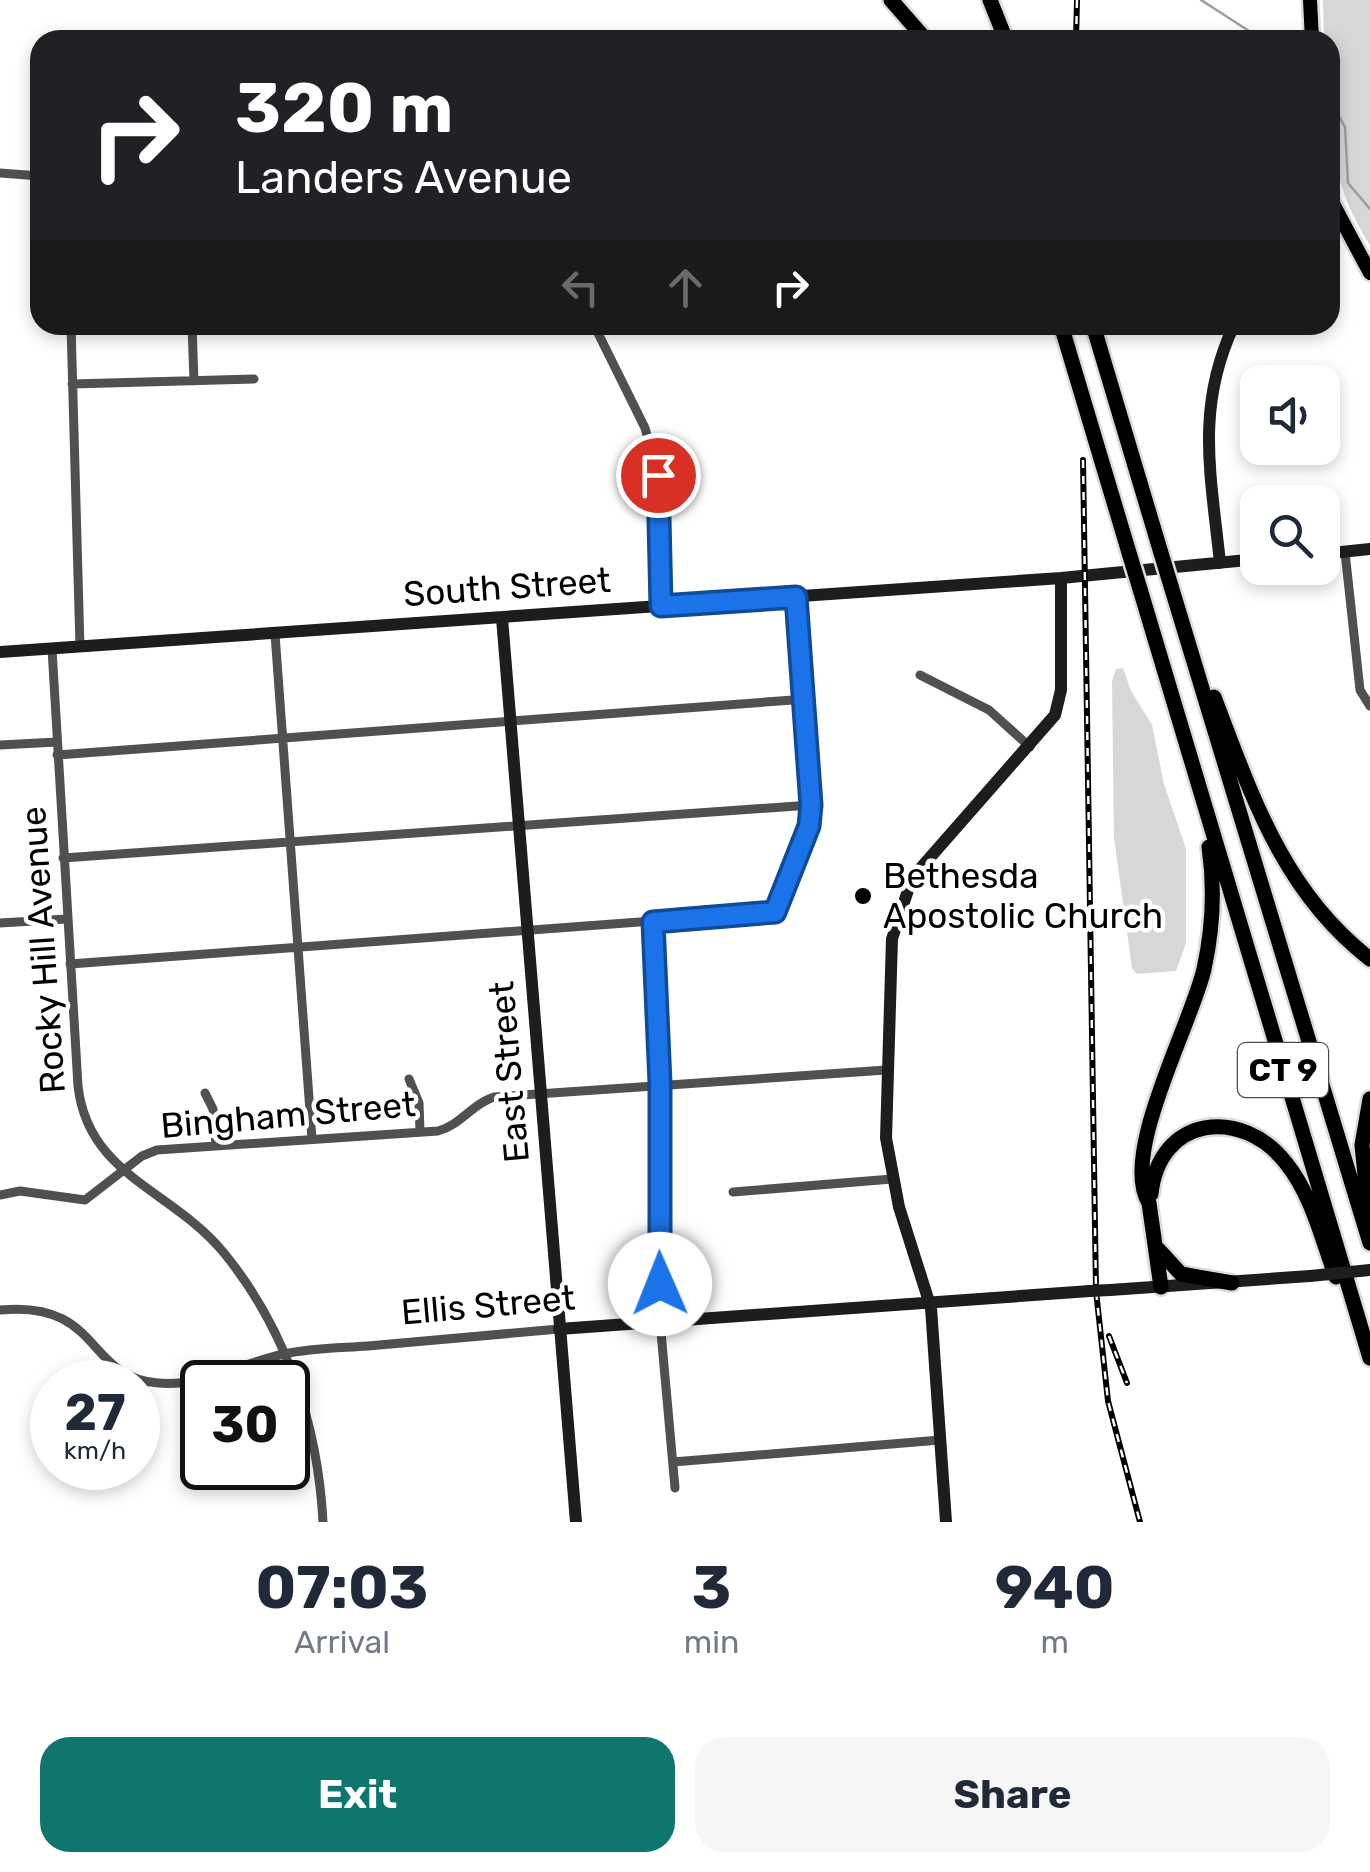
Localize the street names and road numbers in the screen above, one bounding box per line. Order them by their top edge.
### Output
street label: South Street [402,559,612,615]
street label: Rocky Hill Avenue [12,805,74,1095]
street label: East Street [480,980,538,1164]
road number: CT 9 [1238,1043,1328,1097]
street label: Bingham Street [159,1083,417,1147]
street label: Ellis Street [399,1276,577,1334]

